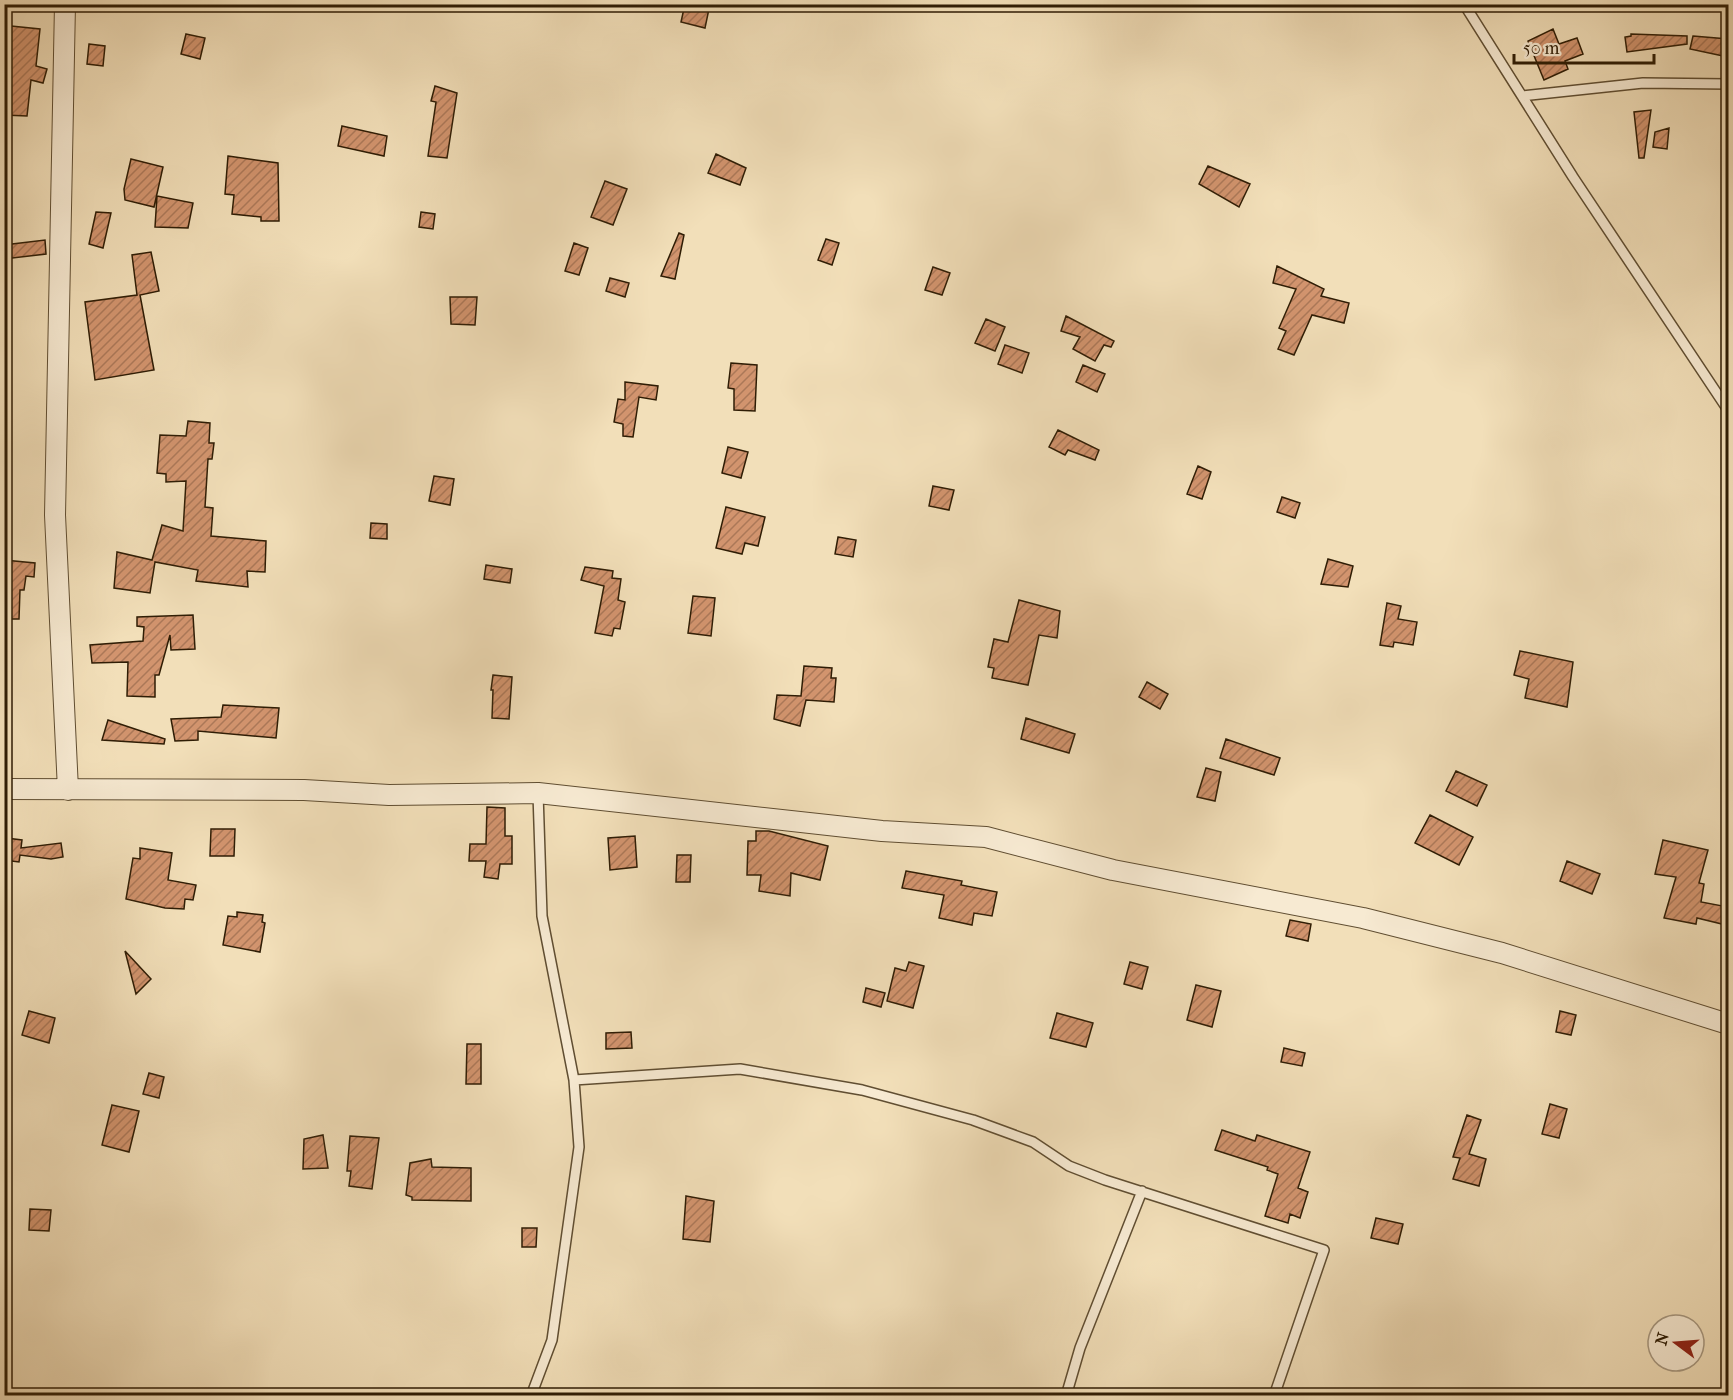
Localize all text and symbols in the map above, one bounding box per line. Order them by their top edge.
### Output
scale bar [1514,27,1654,65]
text: 50 m [1523,38,1560,59]
north arrow [1646,1313,1706,1373]
text: N [1651,1330,1673,1347]

